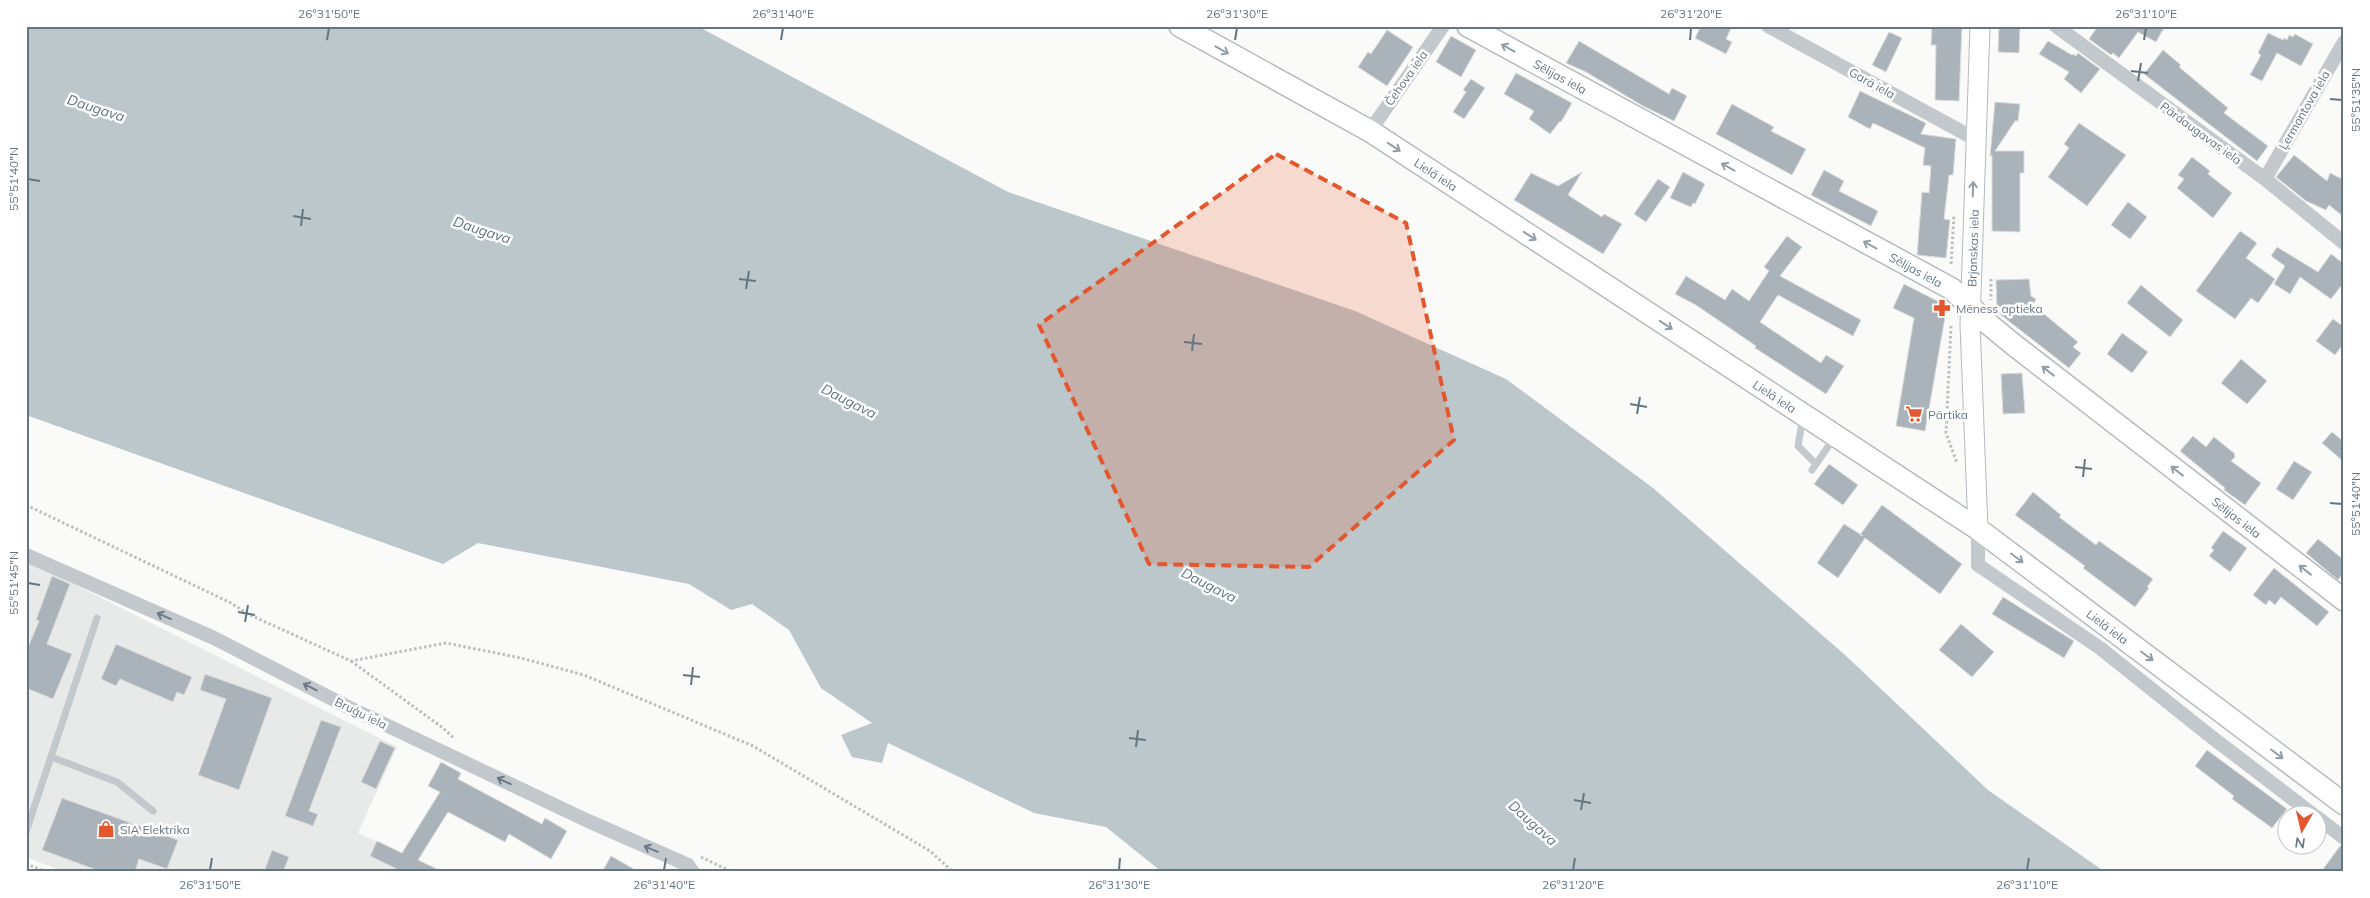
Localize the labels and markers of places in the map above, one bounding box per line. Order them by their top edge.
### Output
pharmacy icon: Mēness aptieka [1932,298,1952,318]
place label: Mēness aptieka [1956,301,2043,316]
supermarket icon: Pārtika [1904,404,1924,424]
place label: Pārtika [1928,407,1968,422]
shop icon: SIA Elektrika [96,819,116,839]
place label: SIA Elektrika [120,822,190,837]

